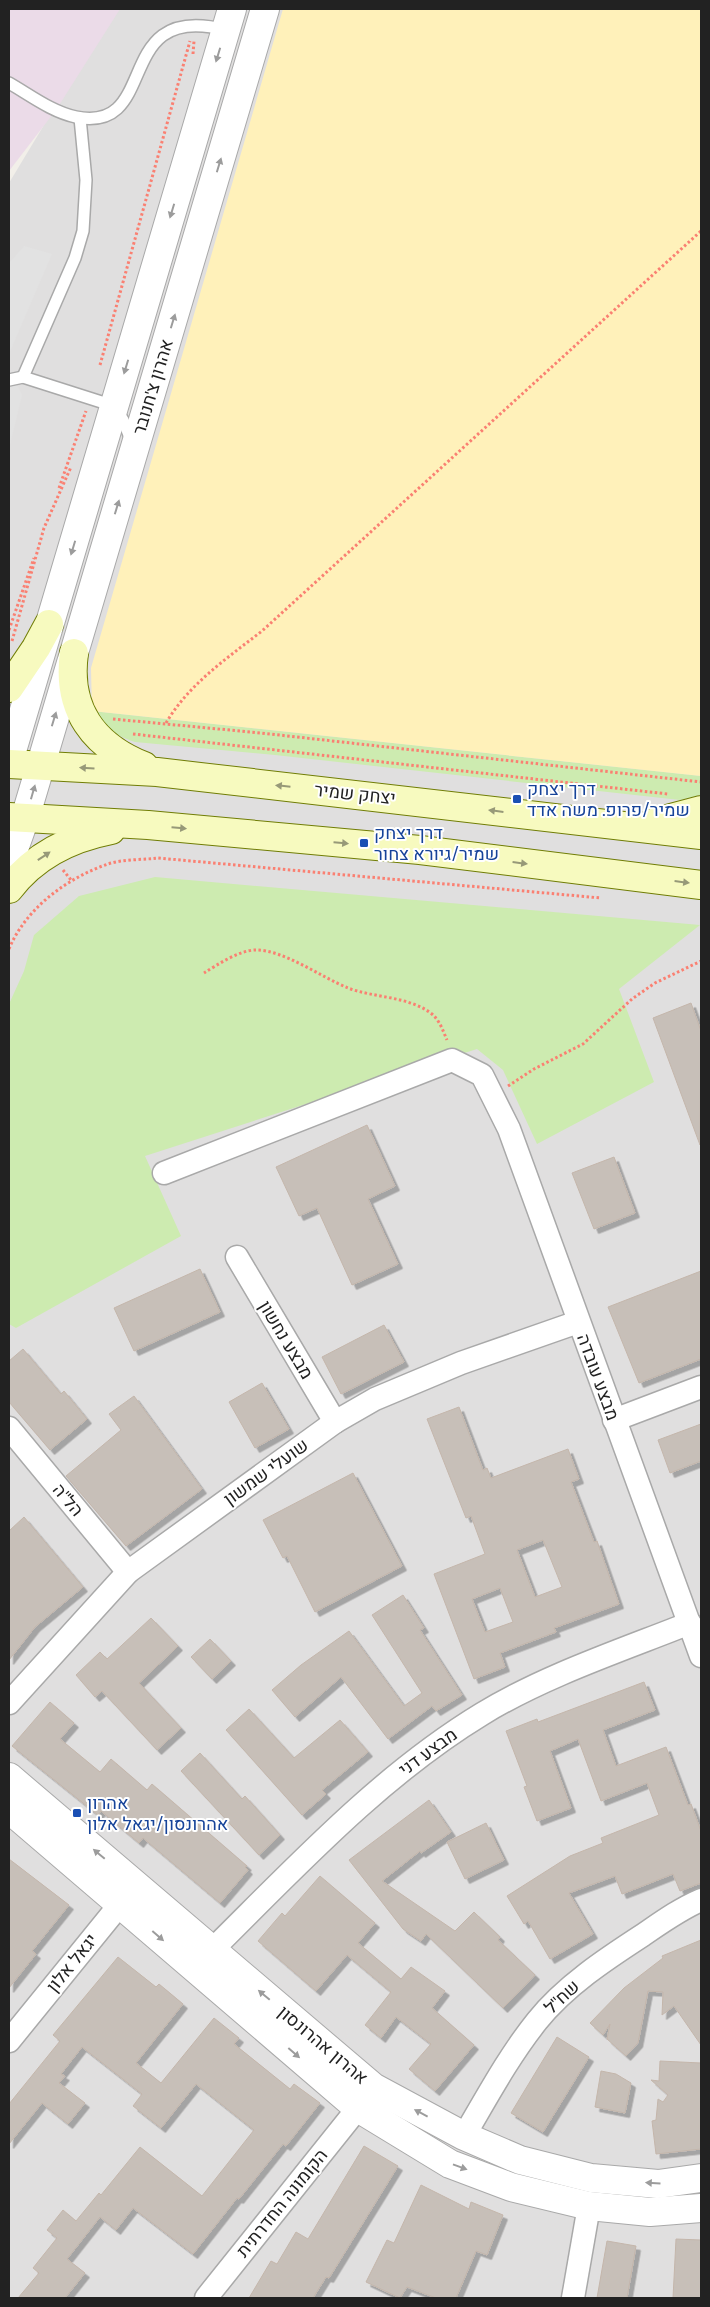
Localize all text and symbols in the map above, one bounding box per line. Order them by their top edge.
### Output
one-way arrow [214,48,222,63]
one-way arrow [215,158,223,173]
one-way arrow [167,204,175,219]
one-way arrow [169,314,177,329]
street label: אהרון צ'חנובר [128,336,178,438]
one-way arrow [121,360,129,375]
one-way arrow [114,499,122,514]
one-way arrow [68,541,76,556]
one-way arrow [51,711,59,726]
one-way arrow [78,763,94,771]
place label: דרך יצחק שמיר/פרופ. משה אדד [527,778,690,821]
street label: יצחק שמיר [313,779,397,809]
one-way arrow [275,782,291,790]
one-way arrow [29,784,37,799]
marker: דרך יצחק שמיר/פרופ. משה אדד [511,793,523,805]
one-way arrow [488,807,504,815]
place label: דרך יצחק שמיר/גיורא צחור [374,822,499,865]
one-way arrow [171,824,187,832]
marker: דרך יצחק שמיר/גיורא צחור [358,837,370,849]
one-way arrow [333,839,349,847]
one-way arrow [37,851,51,861]
one-way arrow [513,859,529,867]
one-way arrow [674,878,690,886]
street label: מבצע נחשון [254,1297,318,1383]
street label: מבצע עובדה [572,1331,624,1423]
street label: שועלי שמשון [219,1434,313,1510]
street label: הל"ה [48,1479,88,1521]
street label: מבצע דני [395,1723,461,1781]
place label: אהרון אהרונסון/יגאל אלון [87,1792,228,1835]
marker: אהרון אהרונסון/יגאל אלון [71,1807,83,1819]
one-way arrow [93,1848,105,1860]
street label: יגאל אלון [42,1929,102,1997]
one-way arrow [151,1930,164,1941]
street label: שח"ל [540,1975,584,2019]
one-way arrow [257,1989,270,2000]
street label: אהרון אהרונסון [274,2001,372,2089]
one-way arrow [287,2048,300,2059]
one-way arrow [413,2109,428,2117]
street label: הקומונה החדרתית [232,2144,332,2262]
one-way arrow [453,2164,467,2172]
one-way arrow [645,2179,661,2187]

